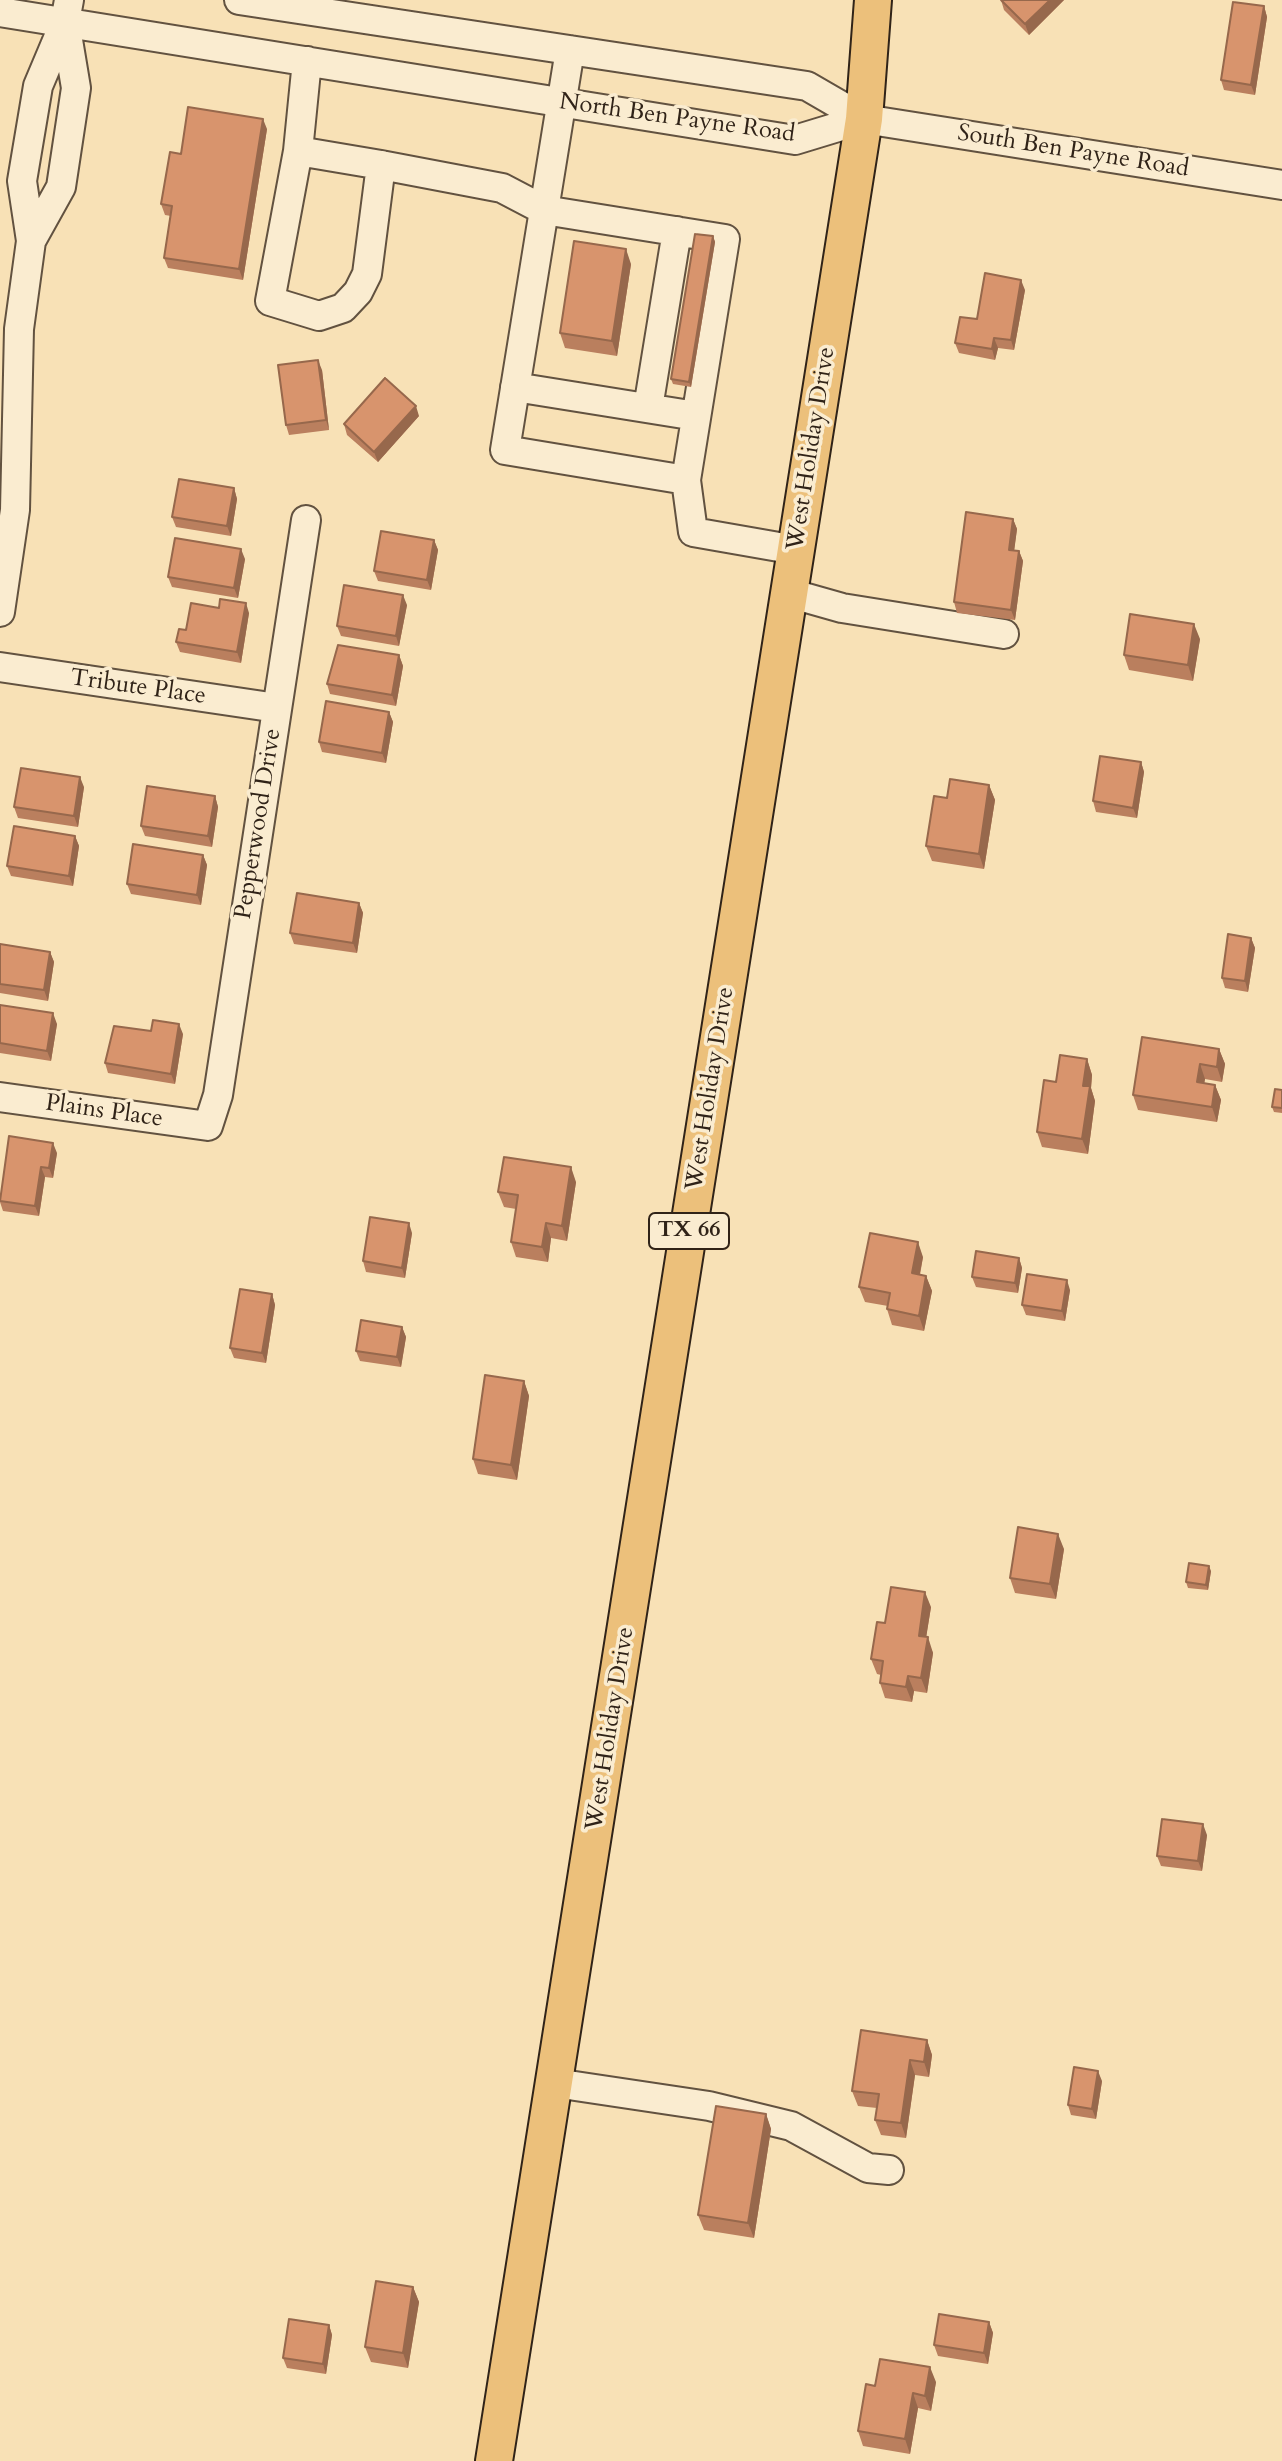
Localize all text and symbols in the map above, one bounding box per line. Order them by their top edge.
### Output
street label: North Ben Payne Road [557,88,797,150]
street label: South Ben Payne Road [955,120,1191,184]
street label: West Holiday Drive [782,345,842,553]
street label: Tribute Place [68,664,208,712]
street label: Pepperwood Drive [230,727,288,921]
street label: West Holiday Drive [681,985,741,1193]
street label: Plains Place [44,1090,164,1134]
road number: TX 66 [649,1213,729,1249]
street label: West Holiday Drive [581,1625,641,1833]

